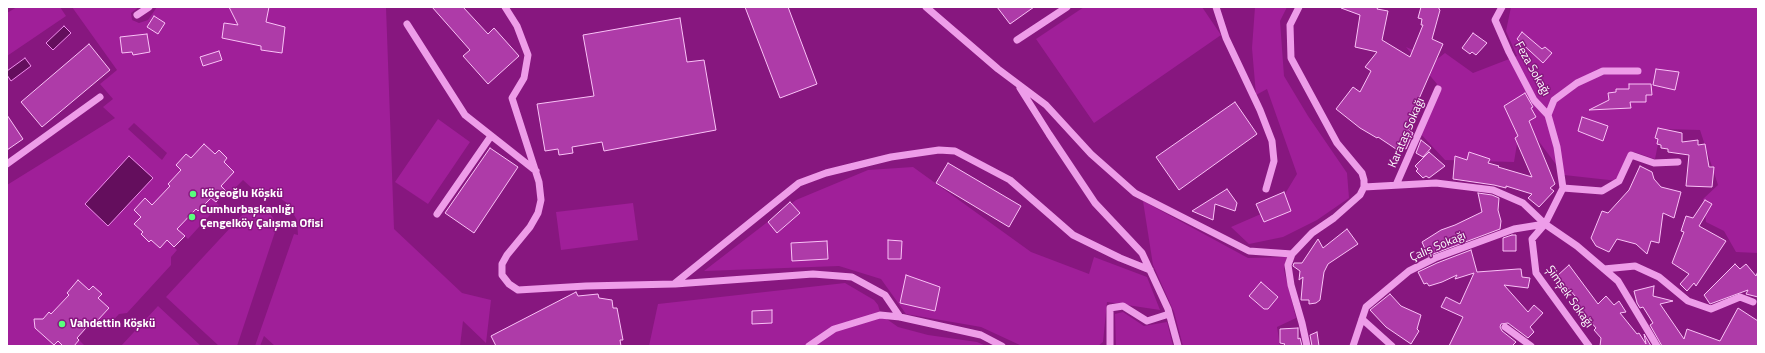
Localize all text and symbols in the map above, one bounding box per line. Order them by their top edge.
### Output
street label: Feza Sokağı [1511,39,1553,99]
street label: Karataş Sokağı [1386,96,1428,170]
place label: Köçeoğlu Köşkü [201,187,283,201]
marker: Köçeoğlu Köşkü [188,189,198,199]
place label: Cumhurbaşkanlığı Çengelköy Çalışma Ofisi [200,203,323,231]
marker: Cumhurbaşkanlığı Çengelköy Çalışma Ofisi [187,212,197,222]
street label: Çalış Sokağı [1408,229,1468,265]
street label: Şimşek Sokağı [1542,263,1596,331]
place label: Vahdettin Köşkü [70,317,155,331]
marker: Vahdettin Köşkü [57,319,67,329]

